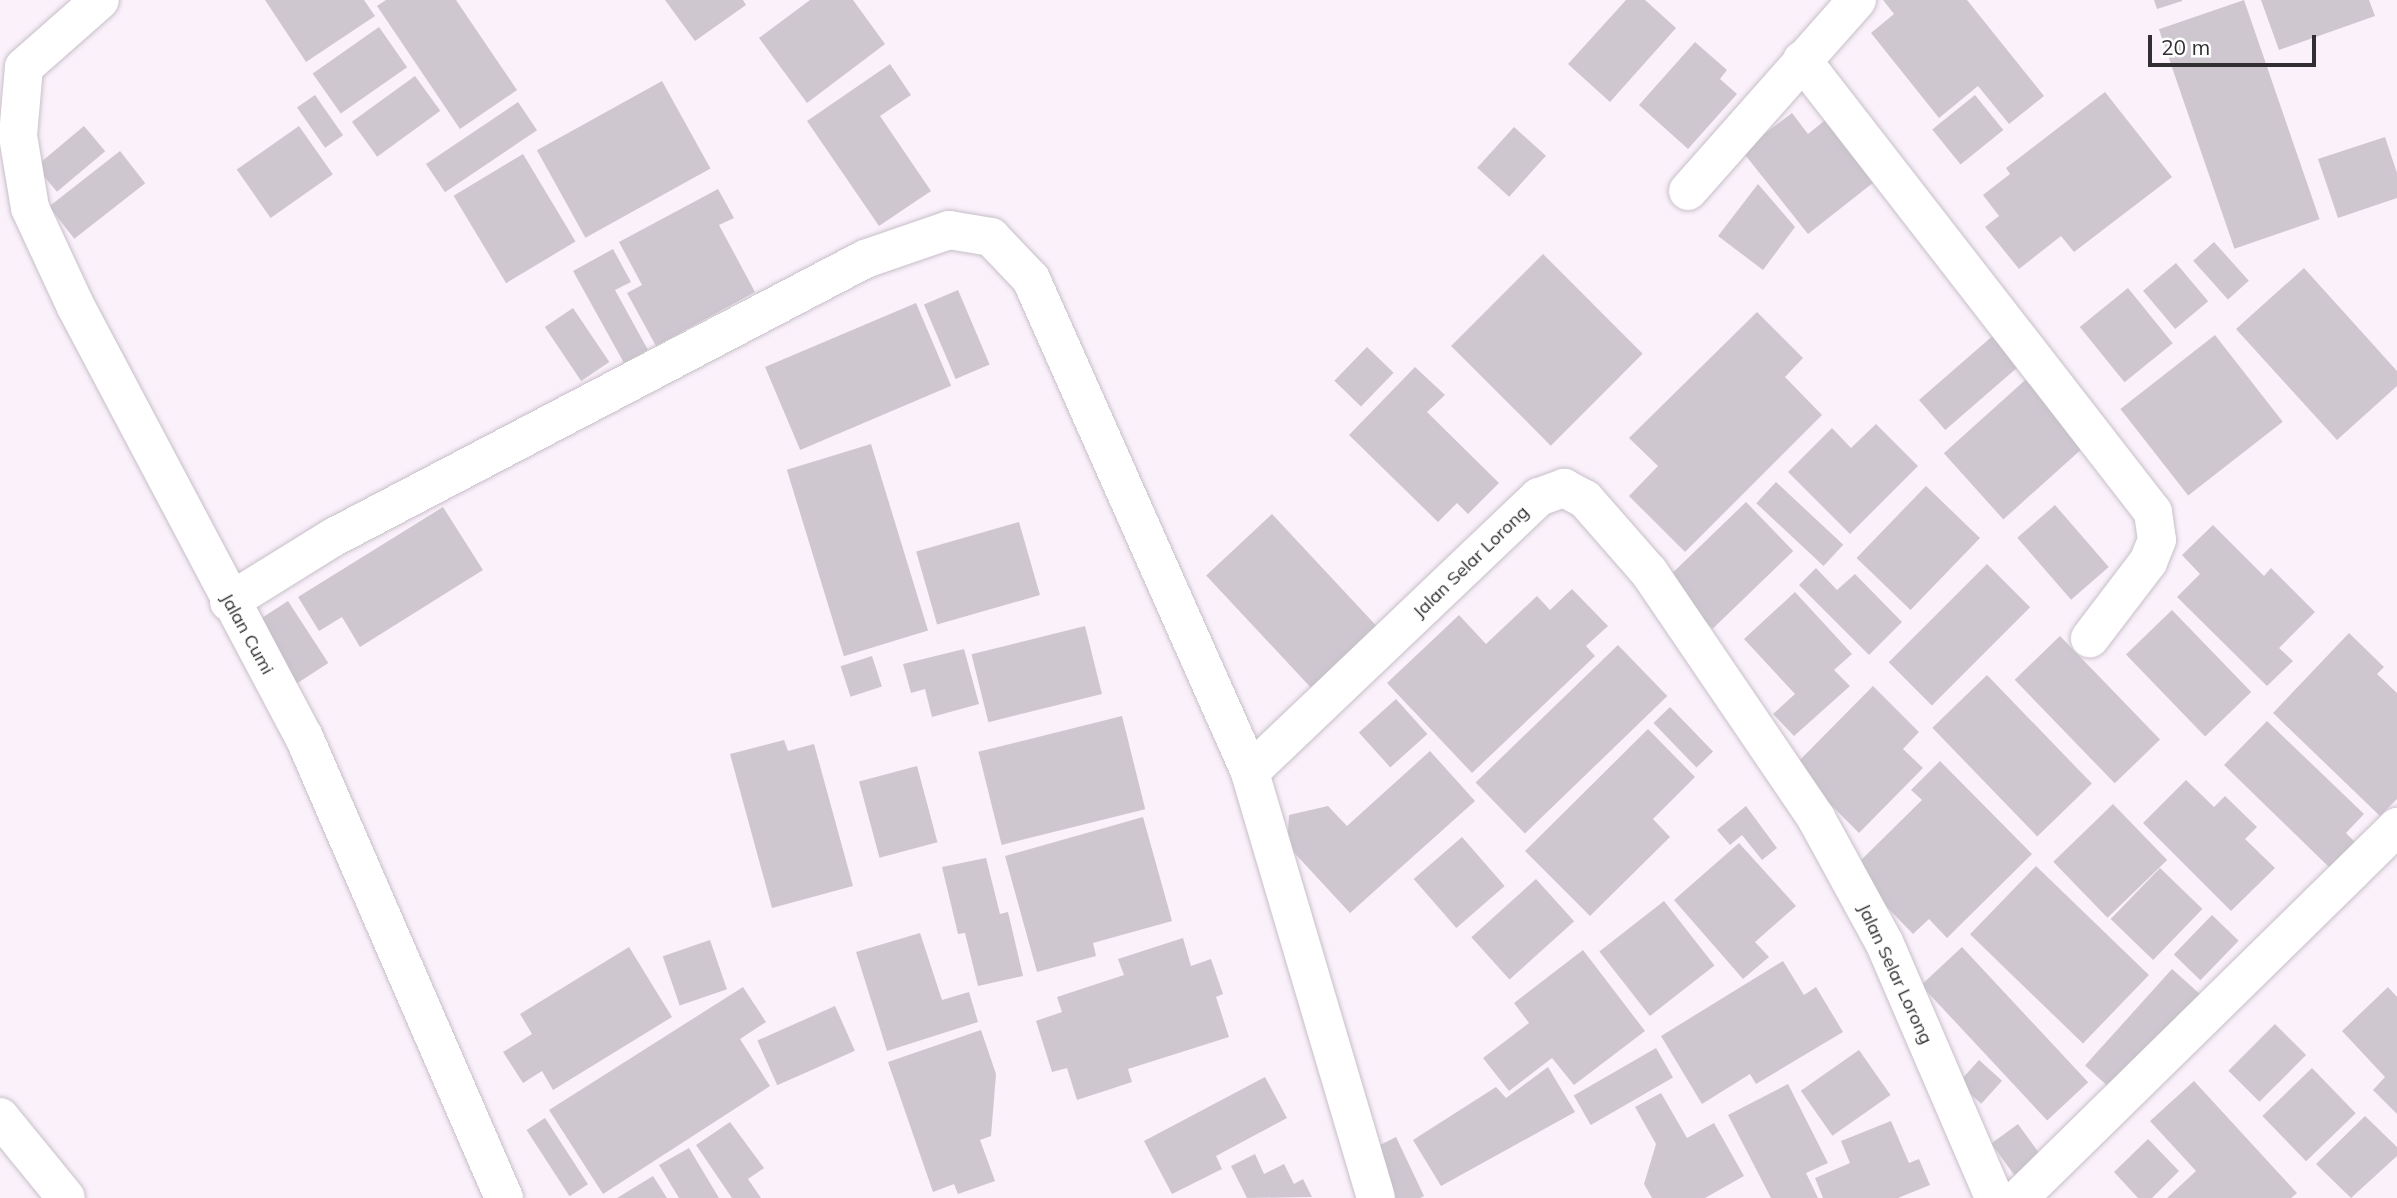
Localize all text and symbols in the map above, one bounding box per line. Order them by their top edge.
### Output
scale bar [2152,21,2320,65]
text: 20 m [2161,34,2210,60]
street label: Jalan Selar Lorong [1409,501,1533,623]
street label: Jalan Cumi [216,590,278,678]
street label: Jalan Selar Lorong [1853,900,1937,1048]

